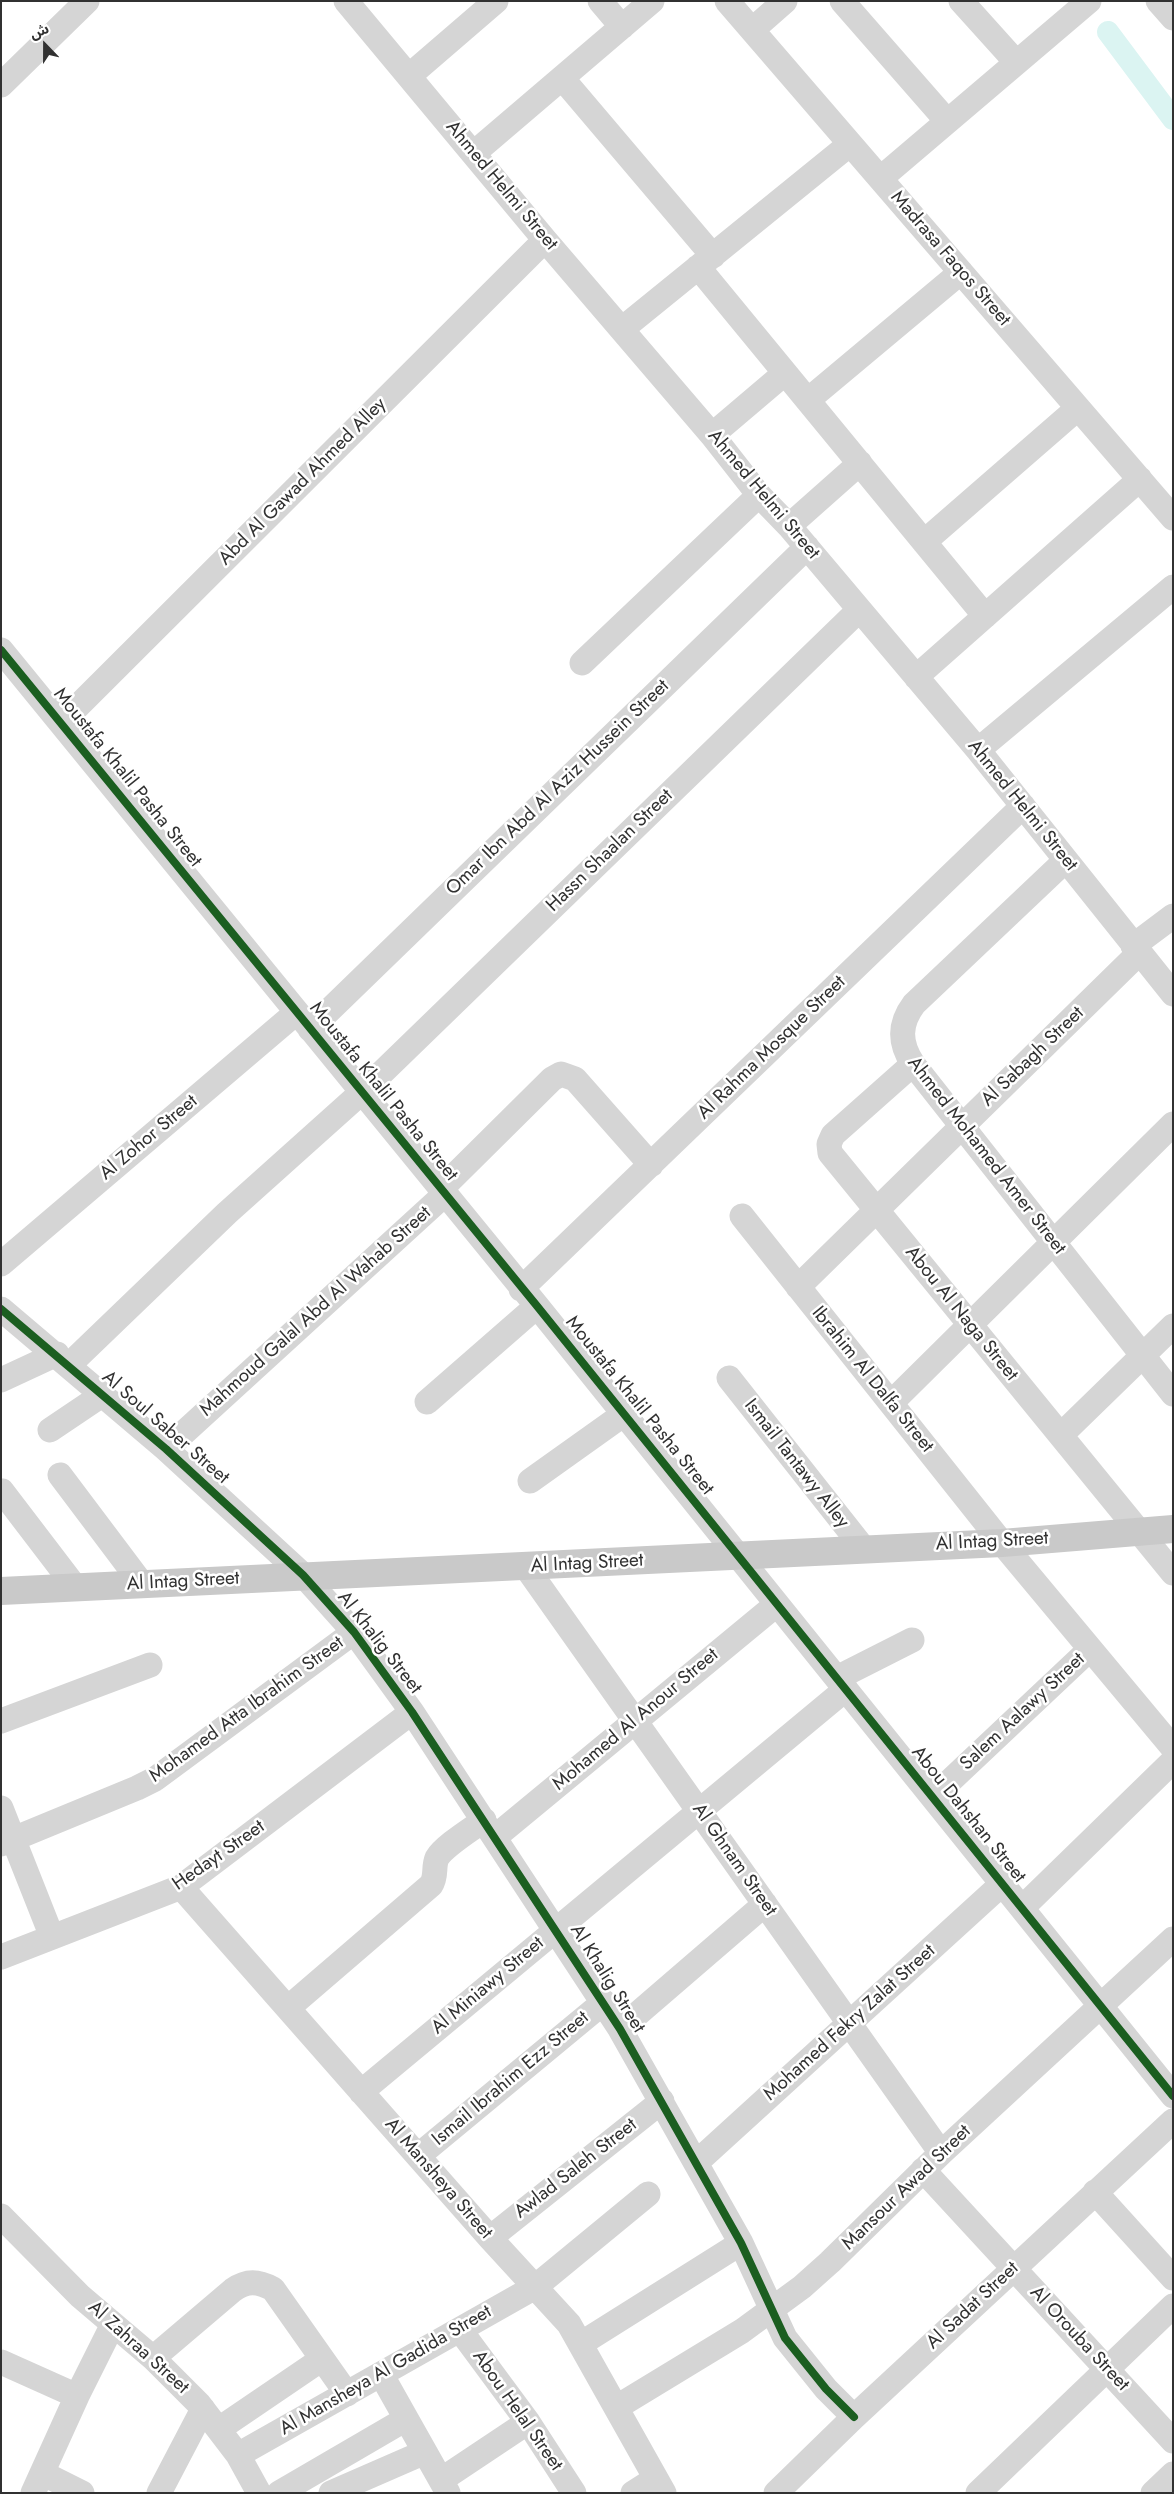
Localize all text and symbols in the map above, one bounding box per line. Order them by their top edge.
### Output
text: ش [27,18,52,44]
north arrow [20,20,70,70]
street label: Ahmed Helmi Street [440,117,562,255]
street label: Madrasa Faqos Street [885,187,1015,331]
street label: Abd Al Gawad Ahmed Alley [214,393,392,571]
street label: Ahmed Helmi Street [702,426,824,564]
street label: Omar Ibn Abd Al Aziz Hussein Street [442,675,674,901]
street label: Moustafa Khalil Pasha Street [48,684,206,872]
street label: Ahmed Helmi Street [962,736,1082,876]
street label: Hassn Shaalan Street [542,785,678,917]
street label: Al Rahma Mosque Street [693,971,851,1125]
street label: Moustafa Khalil Pasha Street [304,998,462,1186]
street label: Al Sabagh Street [977,1002,1089,1112]
street label: Ahmed Mohamed Amer Street [902,1053,1070,1259]
street label: Al Zohor Street [95,1090,203,1186]
street label: Mahmoud Galal Abd Al Wahab Street [196,1202,436,1422]
street label: Abou Al Naga Street [900,1242,1022,1386]
street label: Ibrahim Al Dalfa Street [806,1302,938,1458]
street label: Moustafa Khalil Pasha Street [560,1312,718,1500]
street label: Al Soul Saber Street [97,1367,233,1489]
street label: Ismail Tantawy Alley [738,1395,854,1533]
street label: Al Intag Street [935,1528,1049,1556]
street label: Al Intag Street [530,1550,644,1578]
street label: Al Intag Street [126,1568,240,1596]
street label: Al Khalig Street [332,1587,426,1699]
street label: Mohamed Atta Ibrahim Street [145,1632,349,1788]
street label: Mohamed Al Anour Street [549,1644,723,1796]
street label: Salem Aalawy Street [956,1648,1090,1776]
street label: Abou Dahshan Street [906,1742,1030,1888]
street label: Al Ghnam Street [687,1799,781,1921]
street label: Hedayt Street [169,1816,269,1896]
street label: Al Khalig Street [565,1921,649,2037]
street label: Al Miniawy Street [427,1932,549,2040]
street label: Mohamed Fekry Zalat Street [760,1940,940,2106]
street label: Ismail Ibrahim Ezz Street [428,2007,594,2151]
street label: Al Mansheya Street [379,2114,497,2244]
street label: Awlad Saleh Street [510,2114,642,2224]
street label: Mansour Awad Street [838,2121,976,2255]
street label: Al Sadat Street [922,2258,1024,2354]
street label: Al Orouba Street [1025,2282,1133,2396]
street label: Al Zahraa Street [83,2297,193,2399]
street label: Al Mansheya Al Gadida Street [276,2301,496,2441]
street label: Abou Helal Street [467,2346,567,2476]

